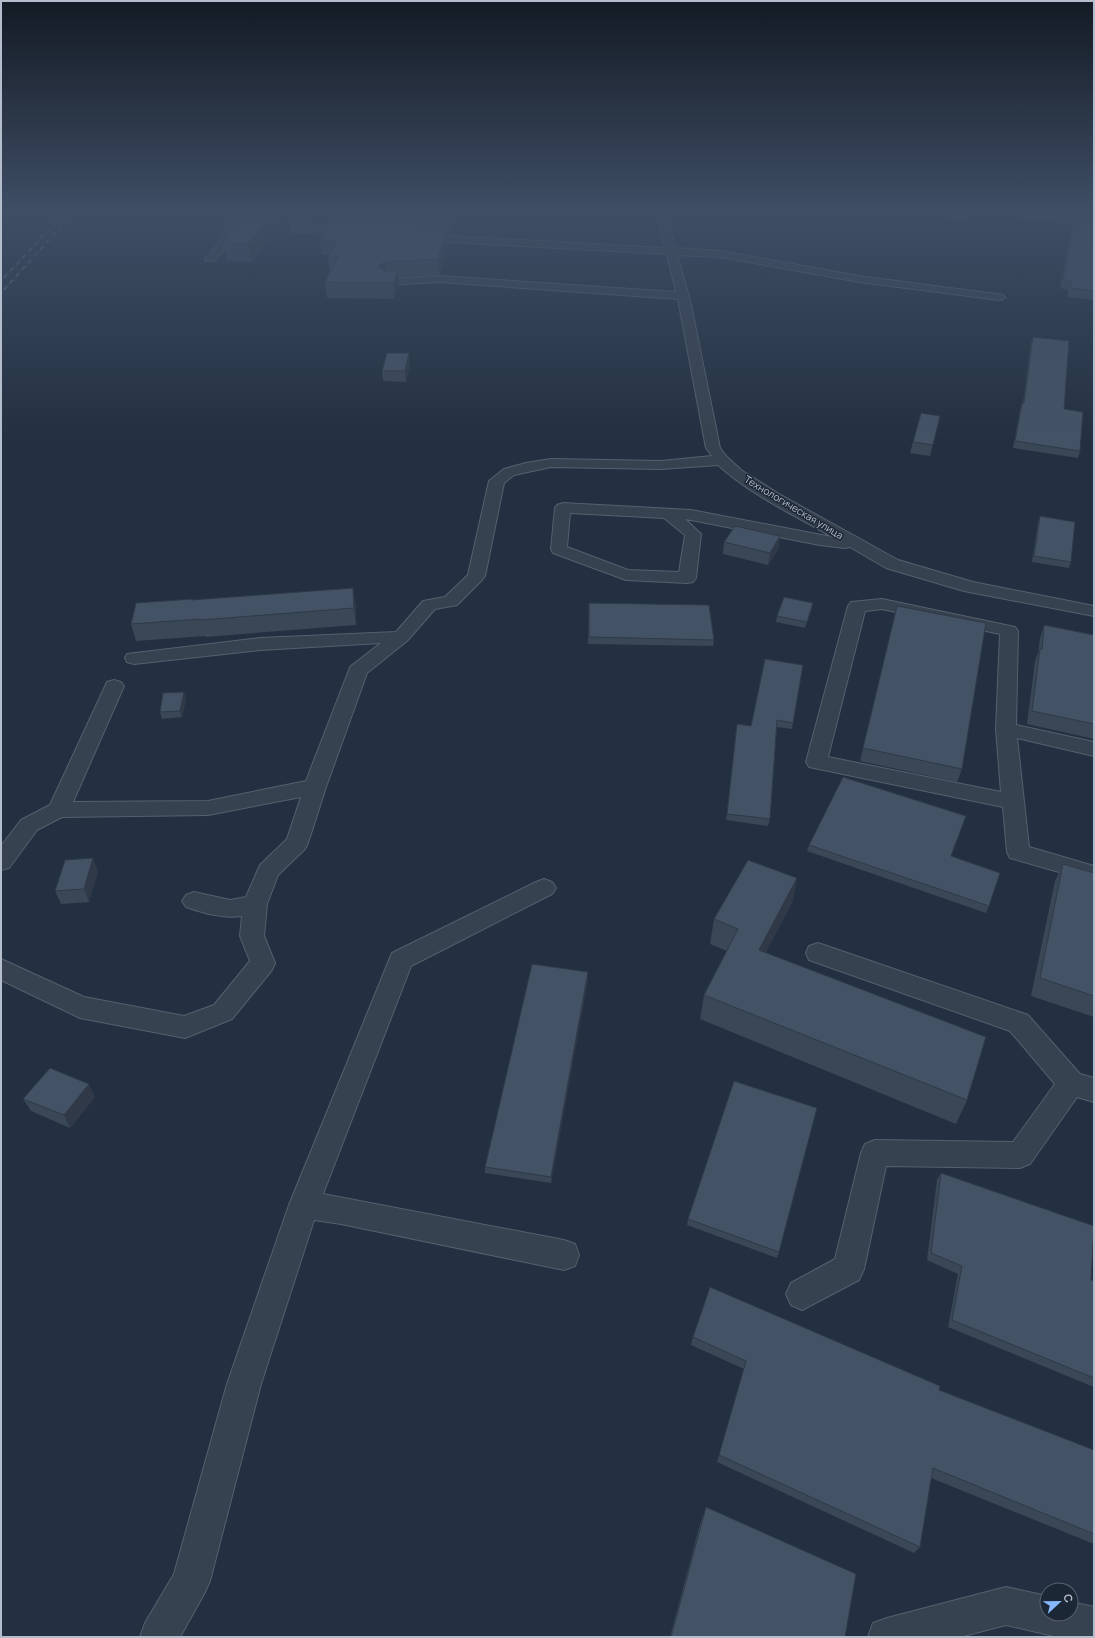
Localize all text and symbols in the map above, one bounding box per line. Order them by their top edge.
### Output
street label: Технологическая улица [742,472,846,542]
north arrow [1039,1582,1079,1622]
text: С [1060,1591,1077,1605]

